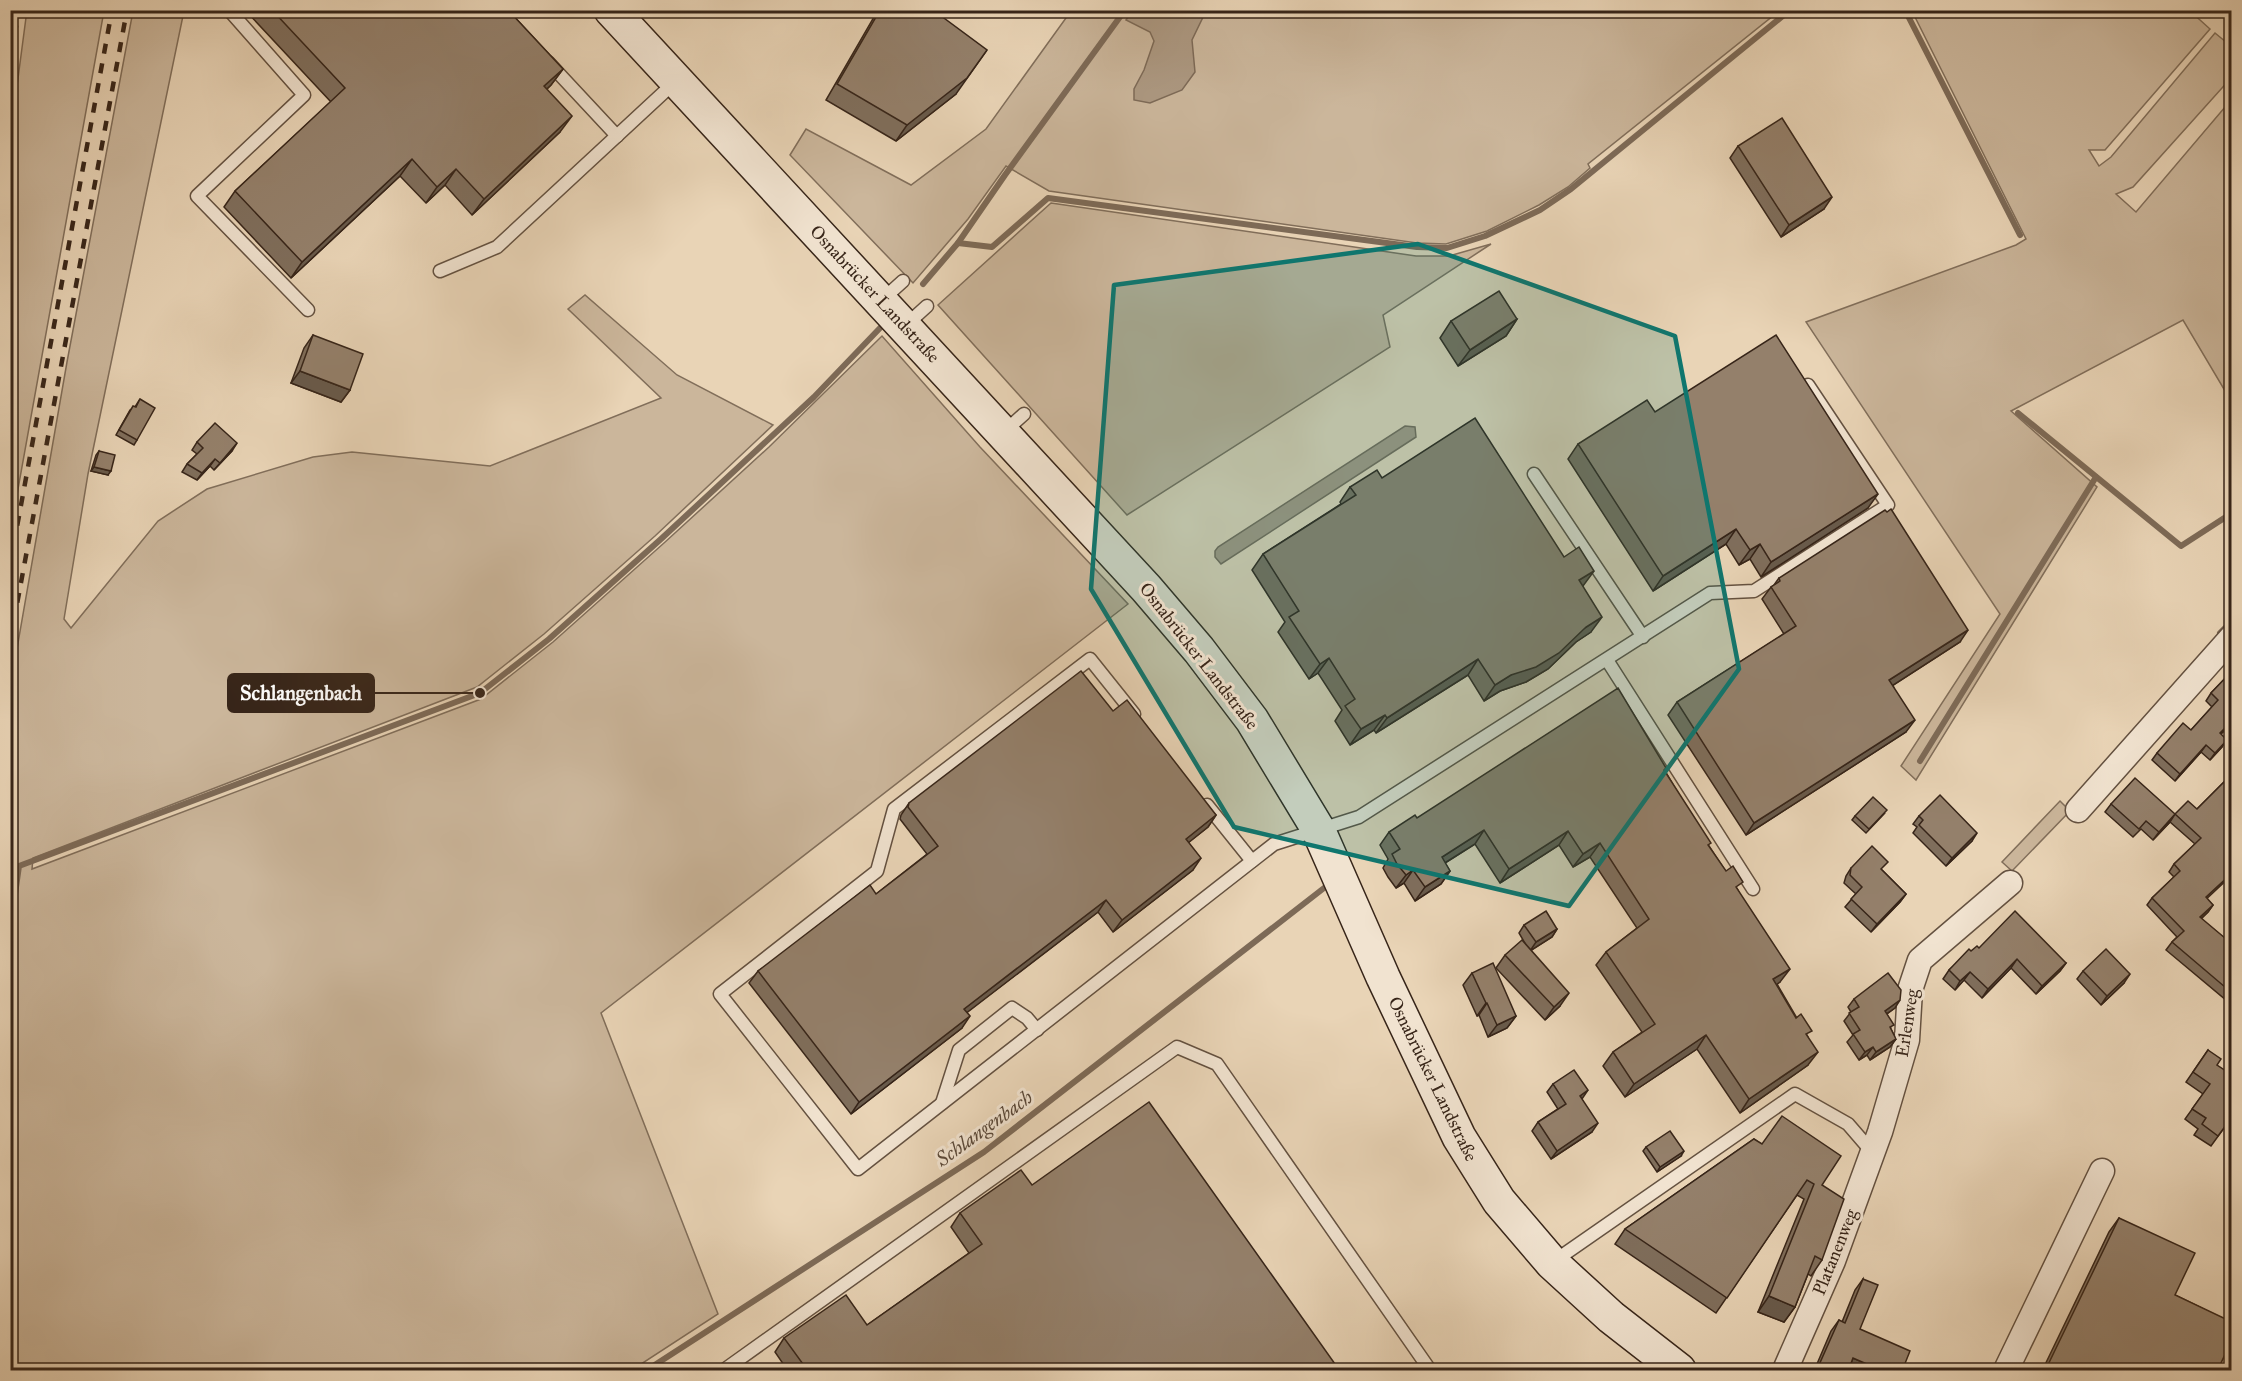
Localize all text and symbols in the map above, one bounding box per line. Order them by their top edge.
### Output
street label: Osnabrücker Landstraße [805,221,945,367]
street label: Osnabrücker Landstraße [1135,578,1263,734]
callout: Schlangenbach [228,674,374,712]
text: Schlangenbach [240,681,363,706]
street label: Erlenweg [1891,987,1924,1059]
street label: Osnabrücker Landstraße [1384,993,1482,1165]
water label: Schlangenbach [930,1085,1037,1172]
street label: Platanenweg [1808,1205,1863,1299]

